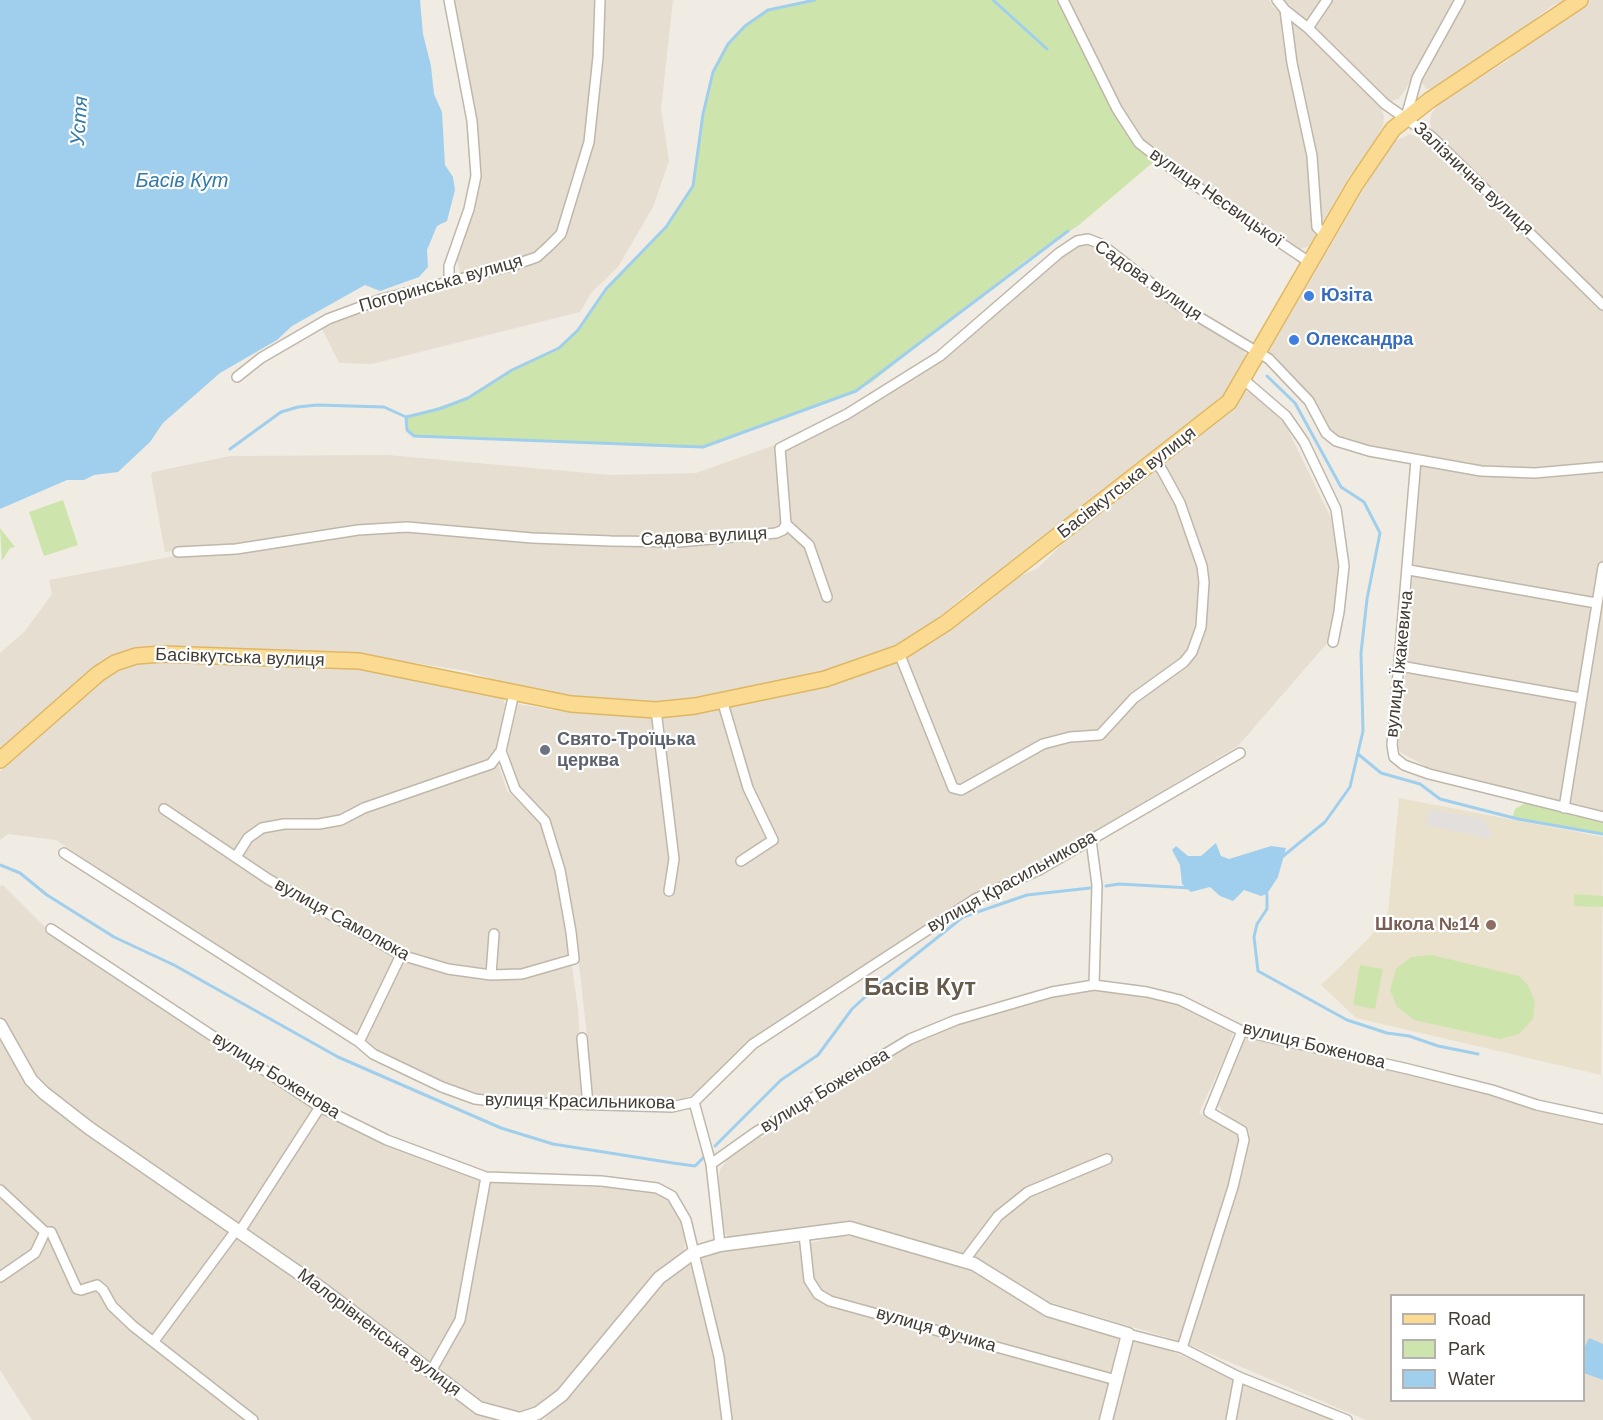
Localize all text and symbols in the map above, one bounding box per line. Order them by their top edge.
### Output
water label: Устя [66,95,94,147]
street label: Залізнична вулиця [1408,118,1538,240]
street label: вулиця Несвицької [1145,144,1287,252]
water label: Басів Кут [136,169,228,193]
street label: Садова вулиця [1090,236,1206,326]
street label: Погоринська вулиця [357,250,525,318]
place label: Юзіта [1321,285,1372,307]
marker: Юзіта [1302,289,1316,303]
place label: Олександра [1306,329,1413,351]
marker: Олександра [1287,333,1301,347]
street label: Басівкутська вулиця [1054,422,1200,544]
street label: Садова вулиця [640,523,768,551]
street label: вулиця Їжакевича [1382,590,1418,738]
street label: Басівкутська вулиця [155,644,325,672]
place label: Свято-Троїцька церква [557,729,695,771]
marker: Свято-Троїцька церква [538,743,552,757]
street label: вулиця Красильникова [924,826,1100,938]
street label: вулиця Самолюка [271,874,413,966]
place label: Школа №14 [1375,914,1479,936]
marker: Школа №14 [1484,918,1498,932]
district label: Басів Кут [864,974,976,1002]
street label: вулиця Боженова [1240,1018,1388,1074]
street label: вулиця Боженова [208,1028,344,1124]
street label: вулиця Боженова [757,1044,893,1138]
street label: вулиця Красильникова [485,1090,675,1114]
street label: Малорівненська вулиця [293,1264,465,1402]
legend [1390,1294,1585,1402]
street label: вулиця Фучика [874,1303,998,1357]
text: Road [1448,1309,1491,1329]
text: Park [1448,1339,1485,1359]
text: Water [1448,1369,1495,1389]

